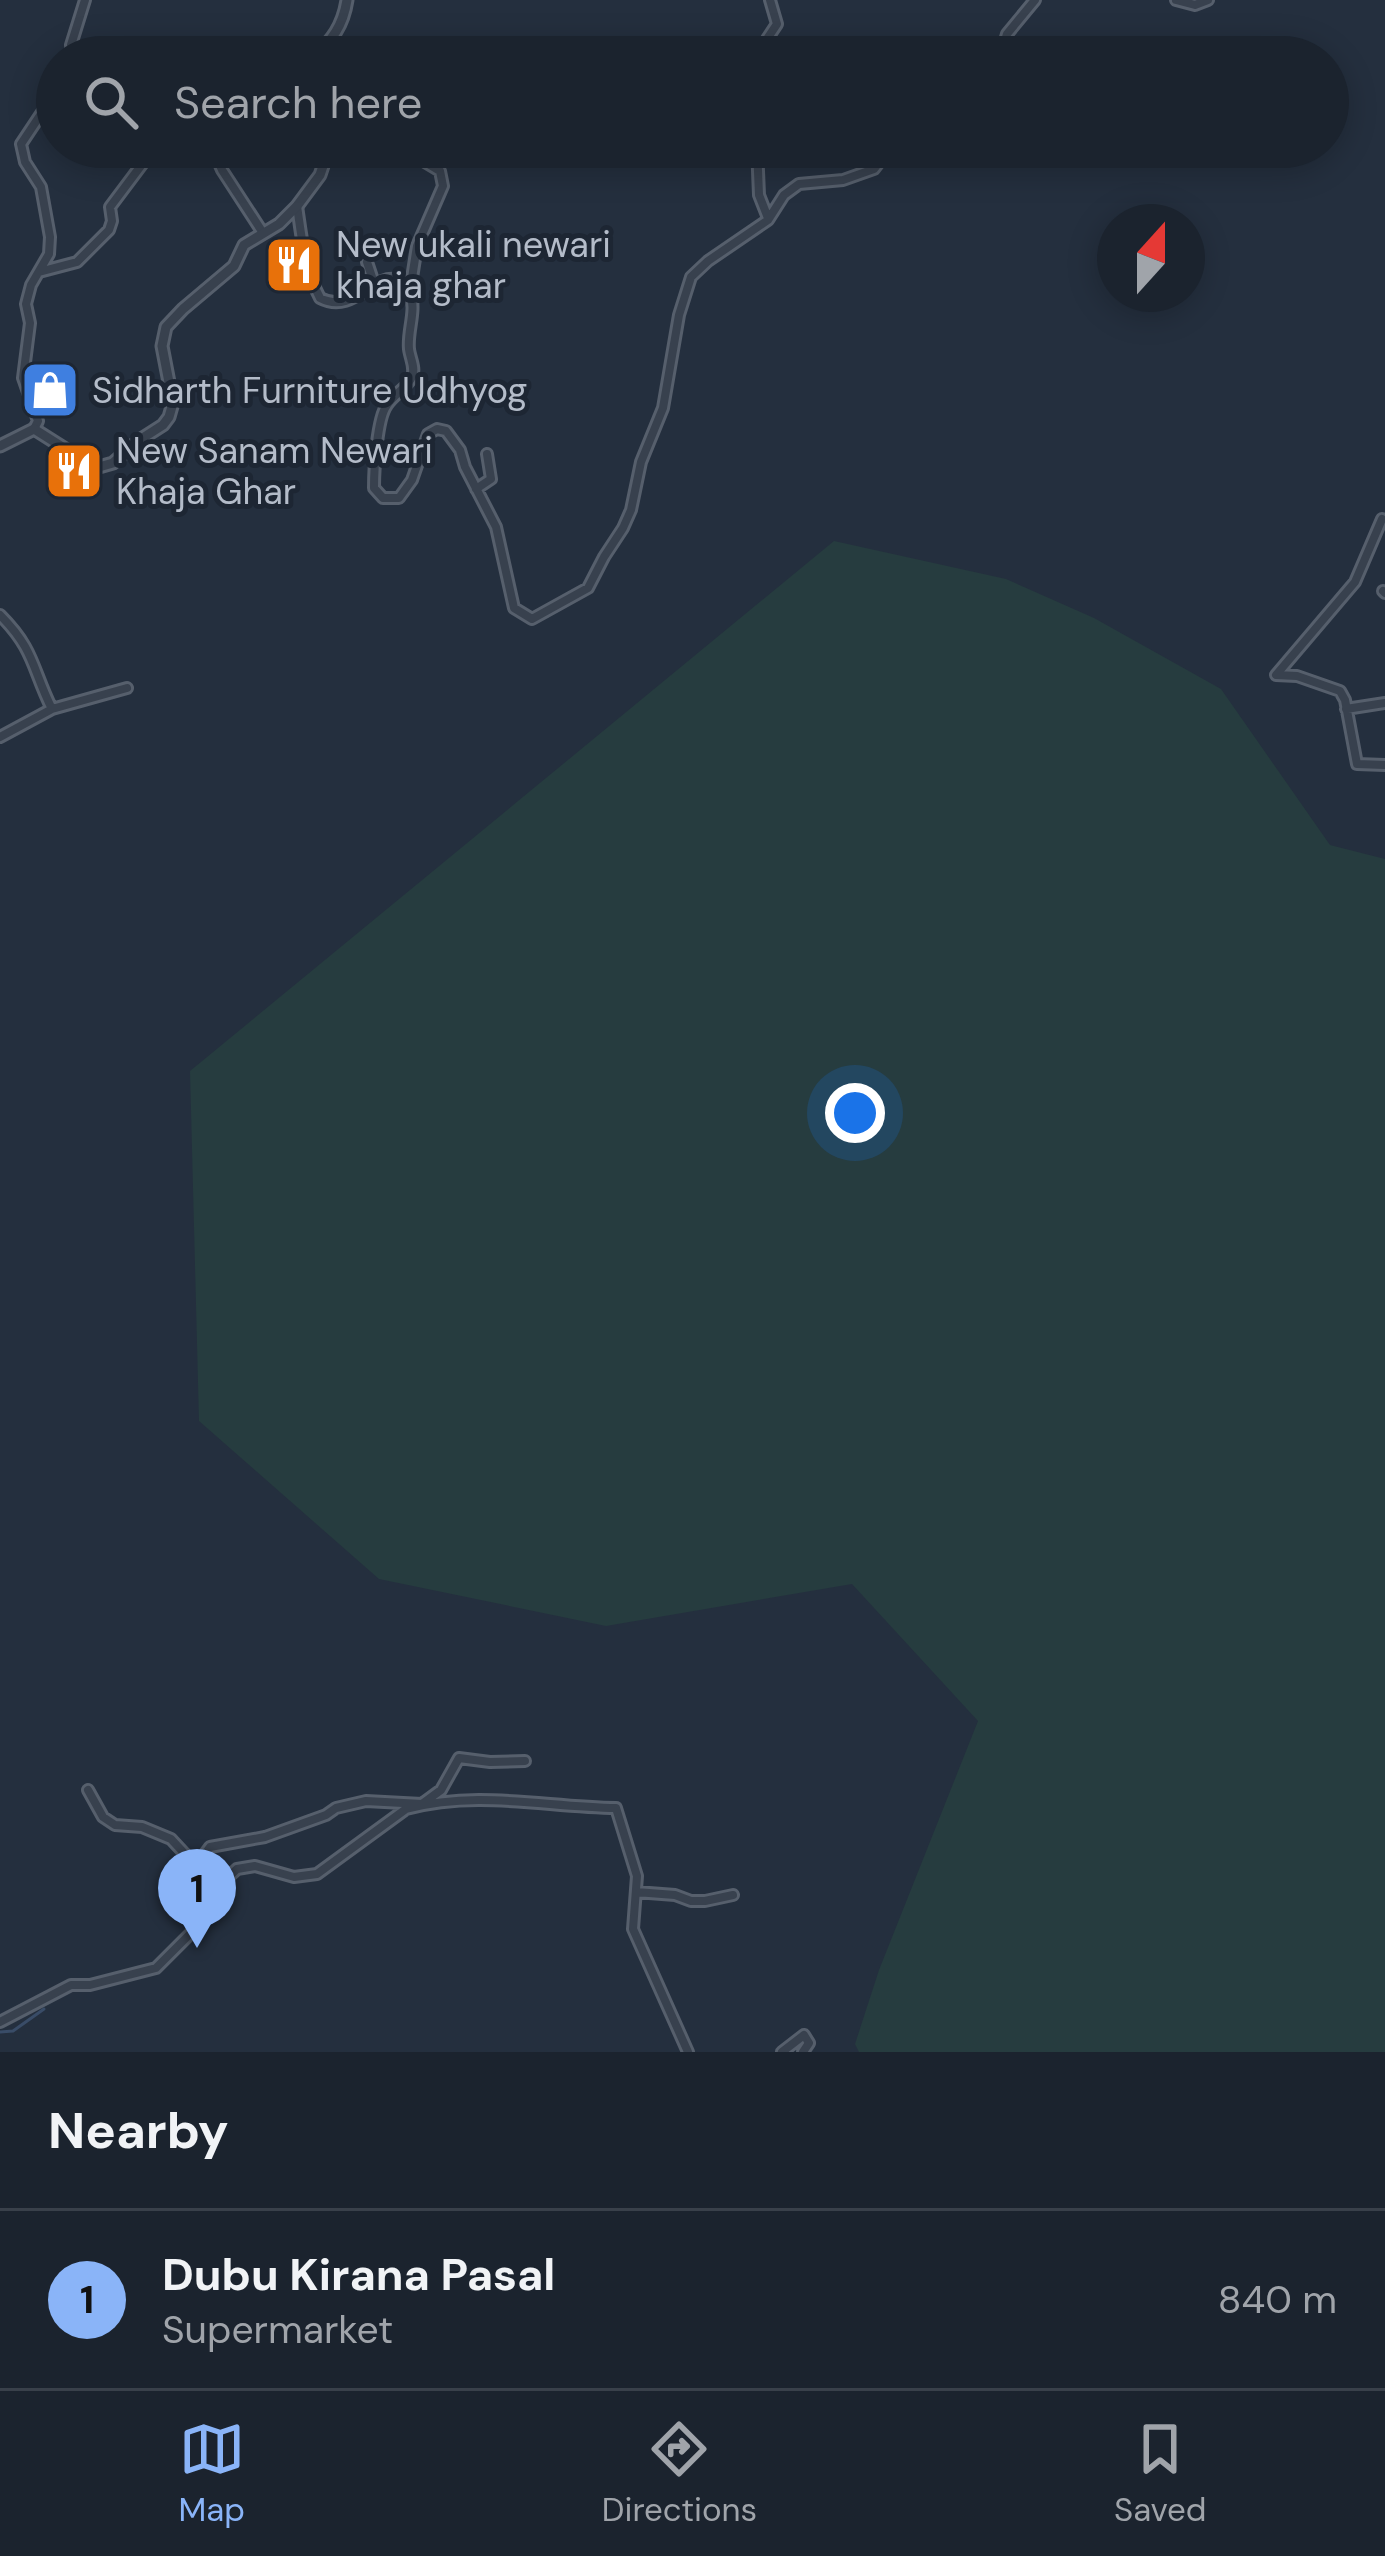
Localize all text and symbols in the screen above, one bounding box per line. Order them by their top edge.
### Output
search box [36,36,1349,168]
icon: search [78,69,144,135]
text: Search here [174,73,422,132]
north arrow [1097,204,1205,312]
place label: New ukali newari khaja ghar [336,221,611,309]
restaurant icon: New ukali newari khaja ghar [263,234,325,296]
shop icon: Sidharth Furniture Udhyog [19,359,81,421]
place label: Sidharth Furniture Udhyog [92,367,527,414]
place label: New Sanam Newari Khaja Ghar [116,427,433,515]
restaurant icon: New Sanam Newari Khaja Ghar [43,440,105,502]
your location [825,1083,885,1143]
pin: 1 [158,1849,236,1948]
text: Nearby [48,2097,229,2164]
text: Dubu Kirana Pasal [162,2245,555,2304]
text: 1 [80,2274,94,2325]
text: 840 m [1218,2274,1337,2325]
text: Supermarket [162,2304,393,2355]
tab: Map [178,2416,245,2531]
tab: Directions [602,2416,757,2531]
tab: Saved [1114,2416,1207,2531]

